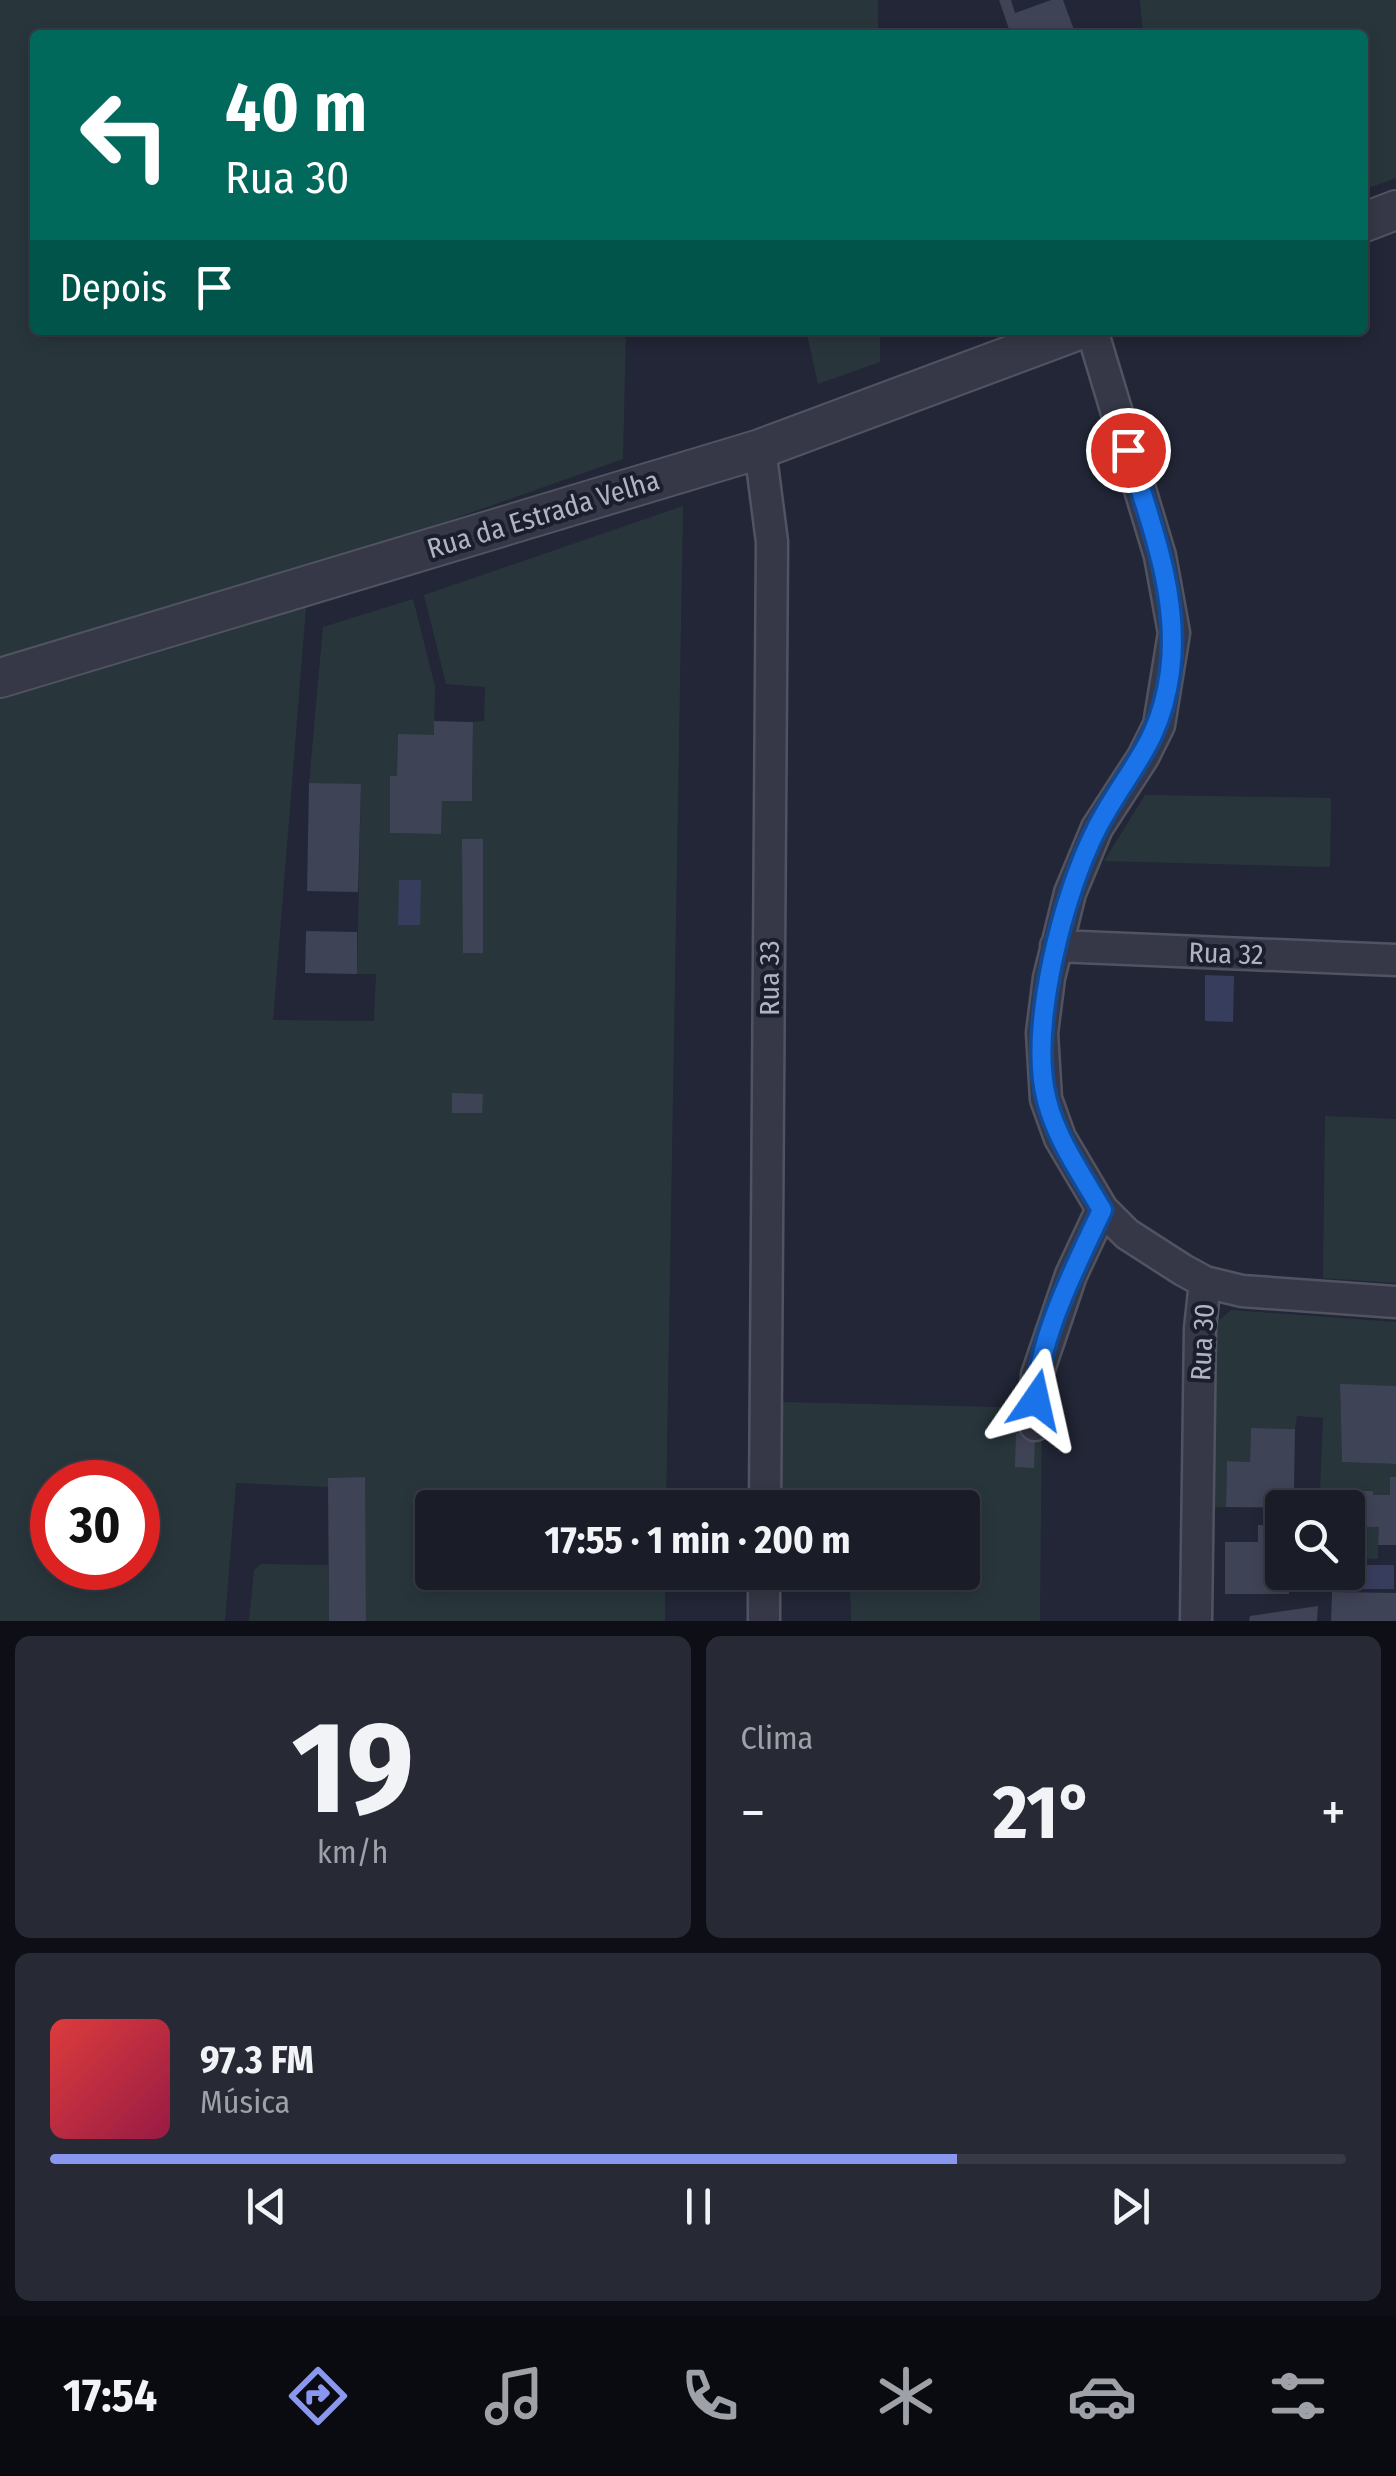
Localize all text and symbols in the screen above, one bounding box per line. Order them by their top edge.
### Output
text: 40 m [225,66,367,150]
icon: left [60,70,190,200]
text: Rua 30 [225,151,349,205]
icon: arrive [187,260,242,315]
text: Depois [60,265,167,311]
pin [1086,408,1171,493]
icon: arrive [1101,423,1156,478]
street label: Rua da Estrada Velha [423,463,663,565]
street label: Rua 32 [1188,936,1264,971]
street label: Rua 33 [753,940,786,1016]
street label: Rua 30 [1184,1303,1221,1382]
position arrow [984,1348,1088,1452]
speed limit sign: 30 [30,1460,160,1590]
map controls [1265,1490,1365,1590]
button: search [1265,1490,1365,1590]
text: 17:55 · 1 min · 200 m [544,1517,851,1563]
text: 19 [292,1690,414,1846]
text: Clima [741,1719,813,1757]
text: 21° [993,1768,1093,1858]
text: − [741,1780,765,1846]
text: + [1321,1780,1346,1846]
text: km/h [317,1833,388,1871]
text: 97.3 FM [200,2037,314,2083]
text: Música [200,2083,290,2121]
icon: previous [239,2179,294,2234]
icon: pause [671,2179,726,2234]
icon: next [1103,2179,1158,2234]
icon: directions [283,2361,353,2431]
icon: music [479,2361,549,2431]
icon: phone [675,2361,745,2431]
icon: climate [871,2361,941,2431]
icon: car [1067,2361,1137,2431]
icon: filters [1263,2361,1333,2431]
text: 17:54 [63,2369,157,2423]

